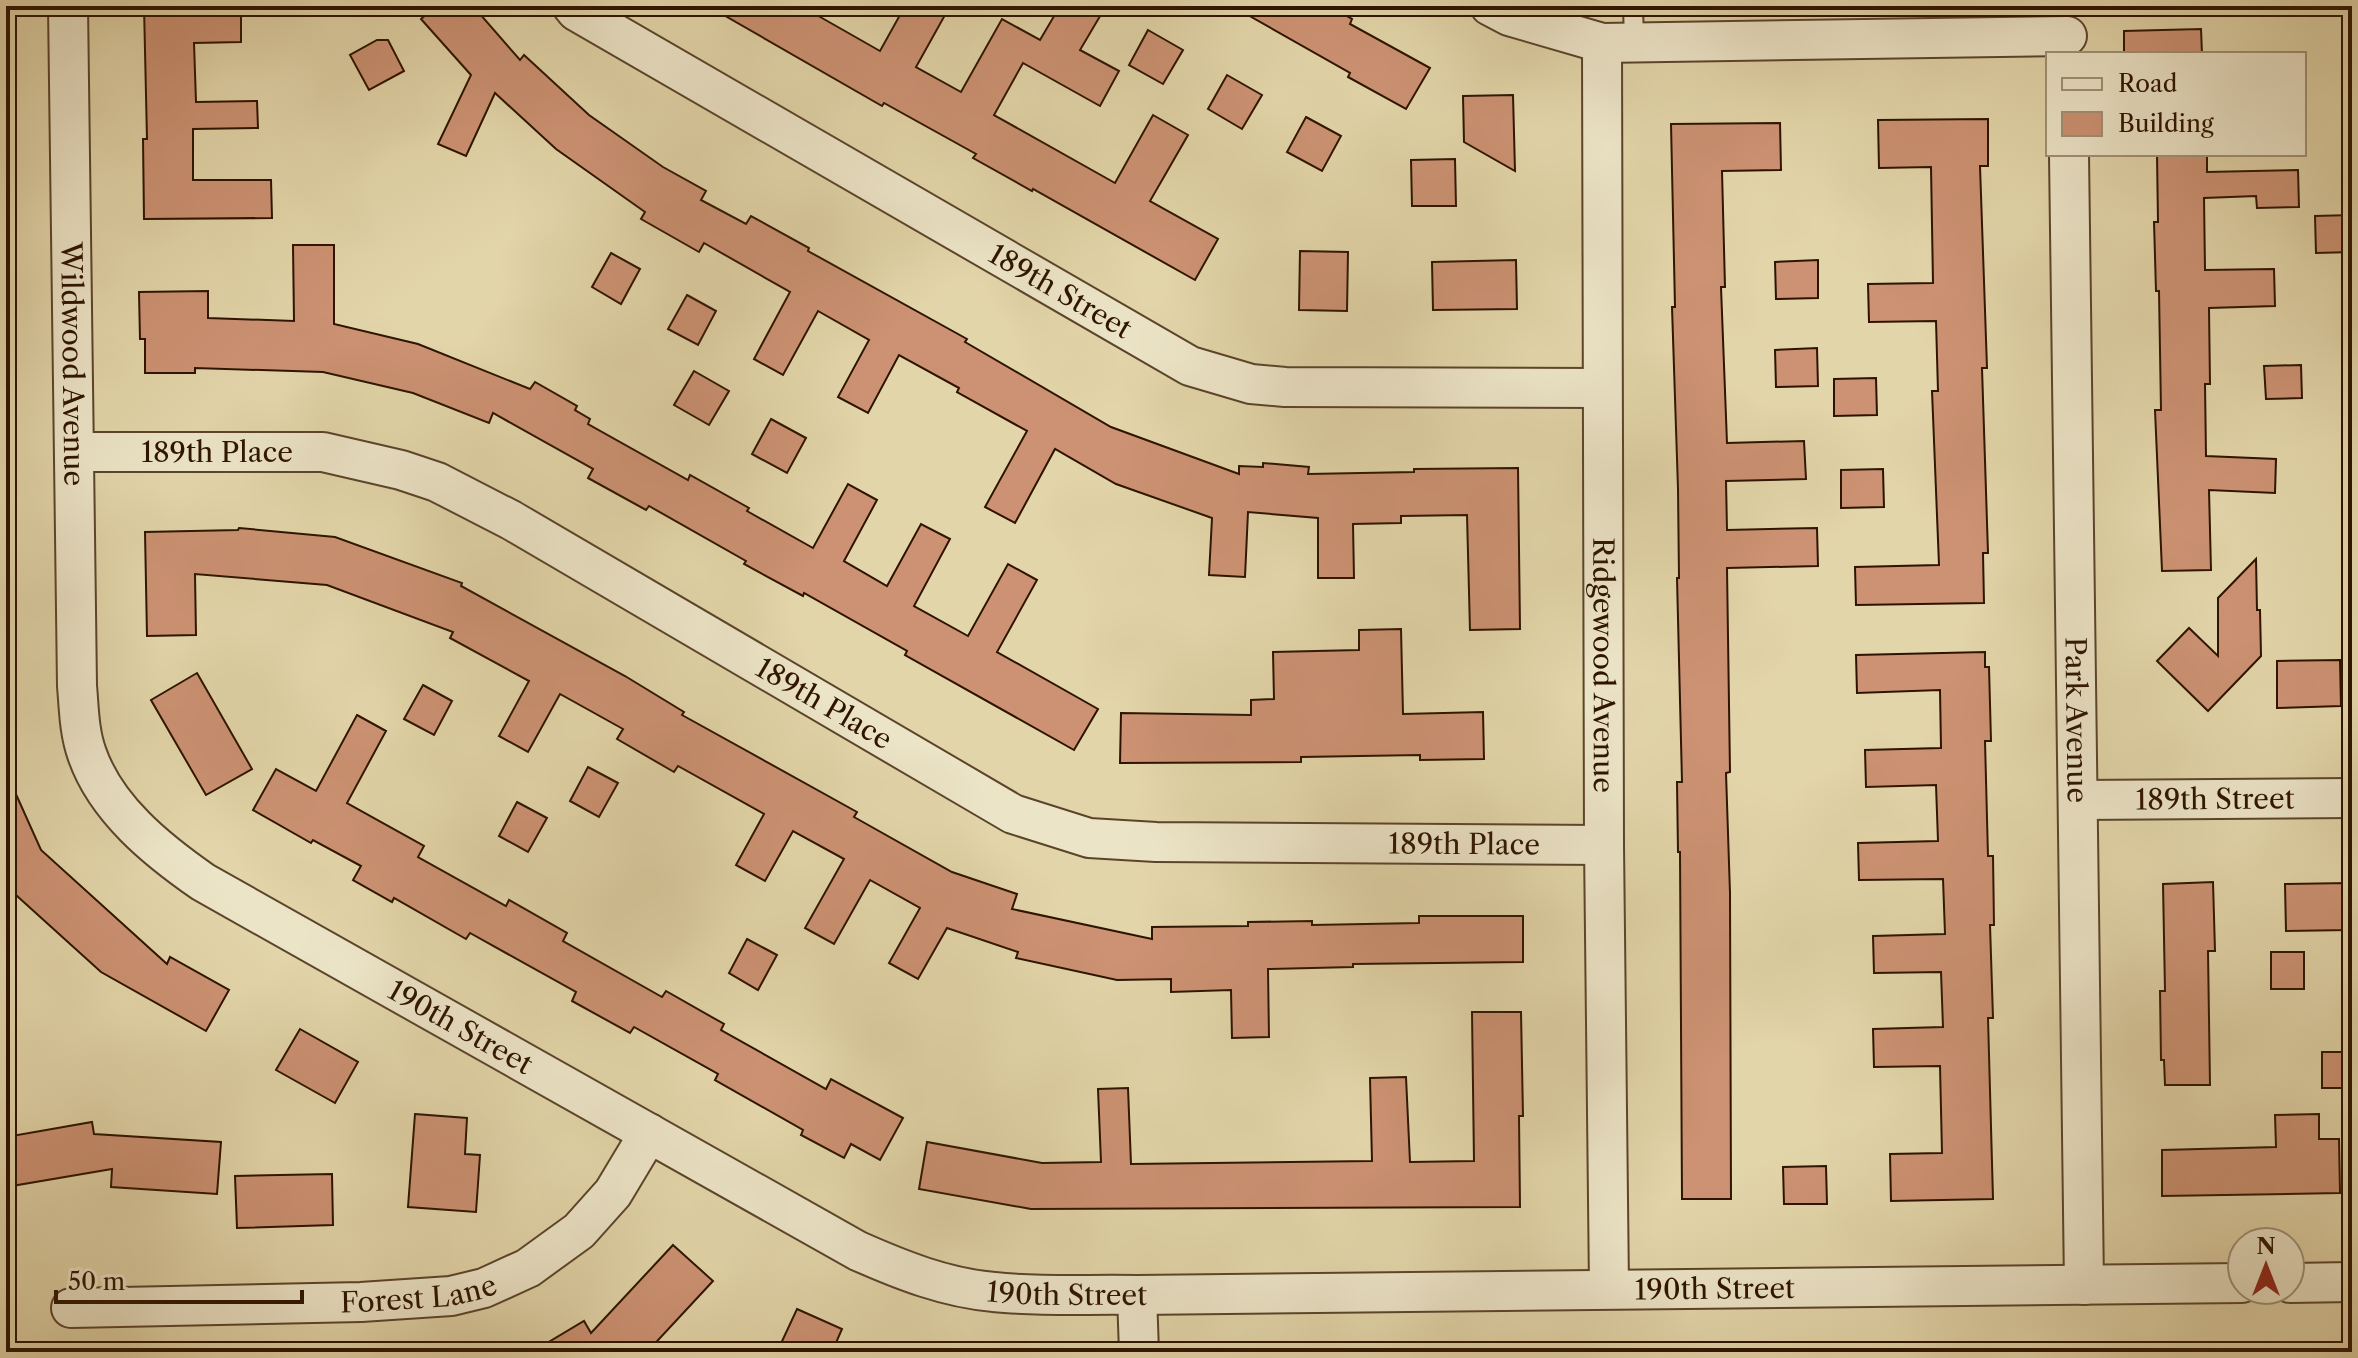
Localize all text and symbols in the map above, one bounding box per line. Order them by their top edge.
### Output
legend [2046,52,2306,156]
text: Road [2118,69,2178,98]
text: Building [2118,109,2214,138]
street label: 189th Street [983,237,1138,346]
street label: Wildwood Avenue [54,241,91,486]
street label: 189th Place [141,435,293,469]
street label: Ridgewood Avenue [1586,537,1621,793]
street label: Park Avenue [2058,637,2095,803]
street label: 189th Place [750,650,898,756]
street label: 189th Street [2135,781,2295,817]
street label: 189th Place [1388,827,1540,862]
street label: 190th Street [382,973,539,1081]
north arrow [2226,1226,2306,1306]
text: N [2256,1233,2276,1260]
scale bar [56,1254,302,1304]
text: 50 m [68,1267,125,1296]
street label: Forest Lane [340,1267,502,1319]
street label: 190th Street [1634,1271,1795,1307]
street label: 190th Street [985,1274,1147,1312]

